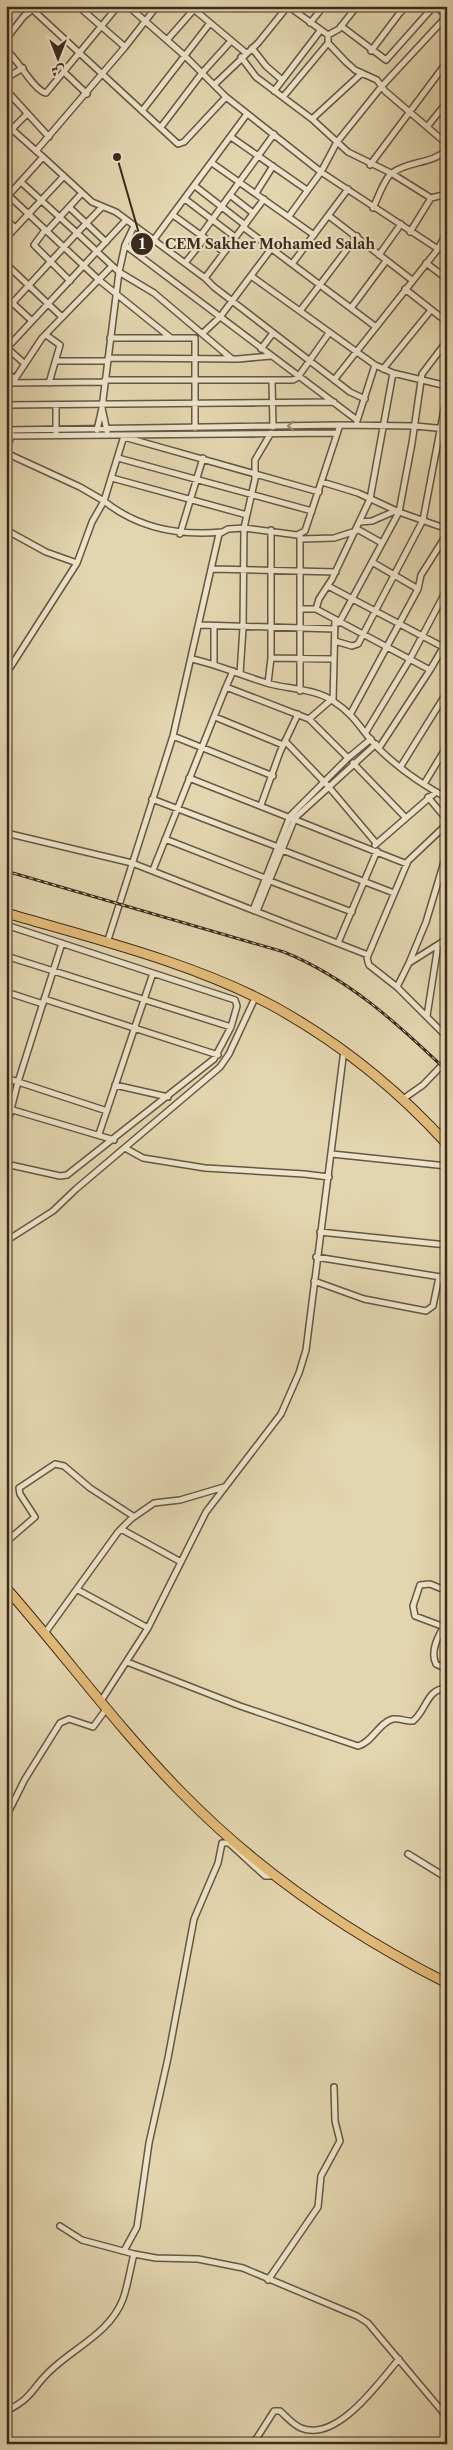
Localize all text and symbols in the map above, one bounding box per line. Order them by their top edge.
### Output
north arrow [32,32,82,82]
text: ش [51,62,65,80]
callout: CEM Sakher Mohamed Salah [130,229,385,258]
text: 1 [139,234,146,253]
text: CEM Sakher Mohamed Salah [165,235,375,253]
one-way arrow [287,421,294,431]

